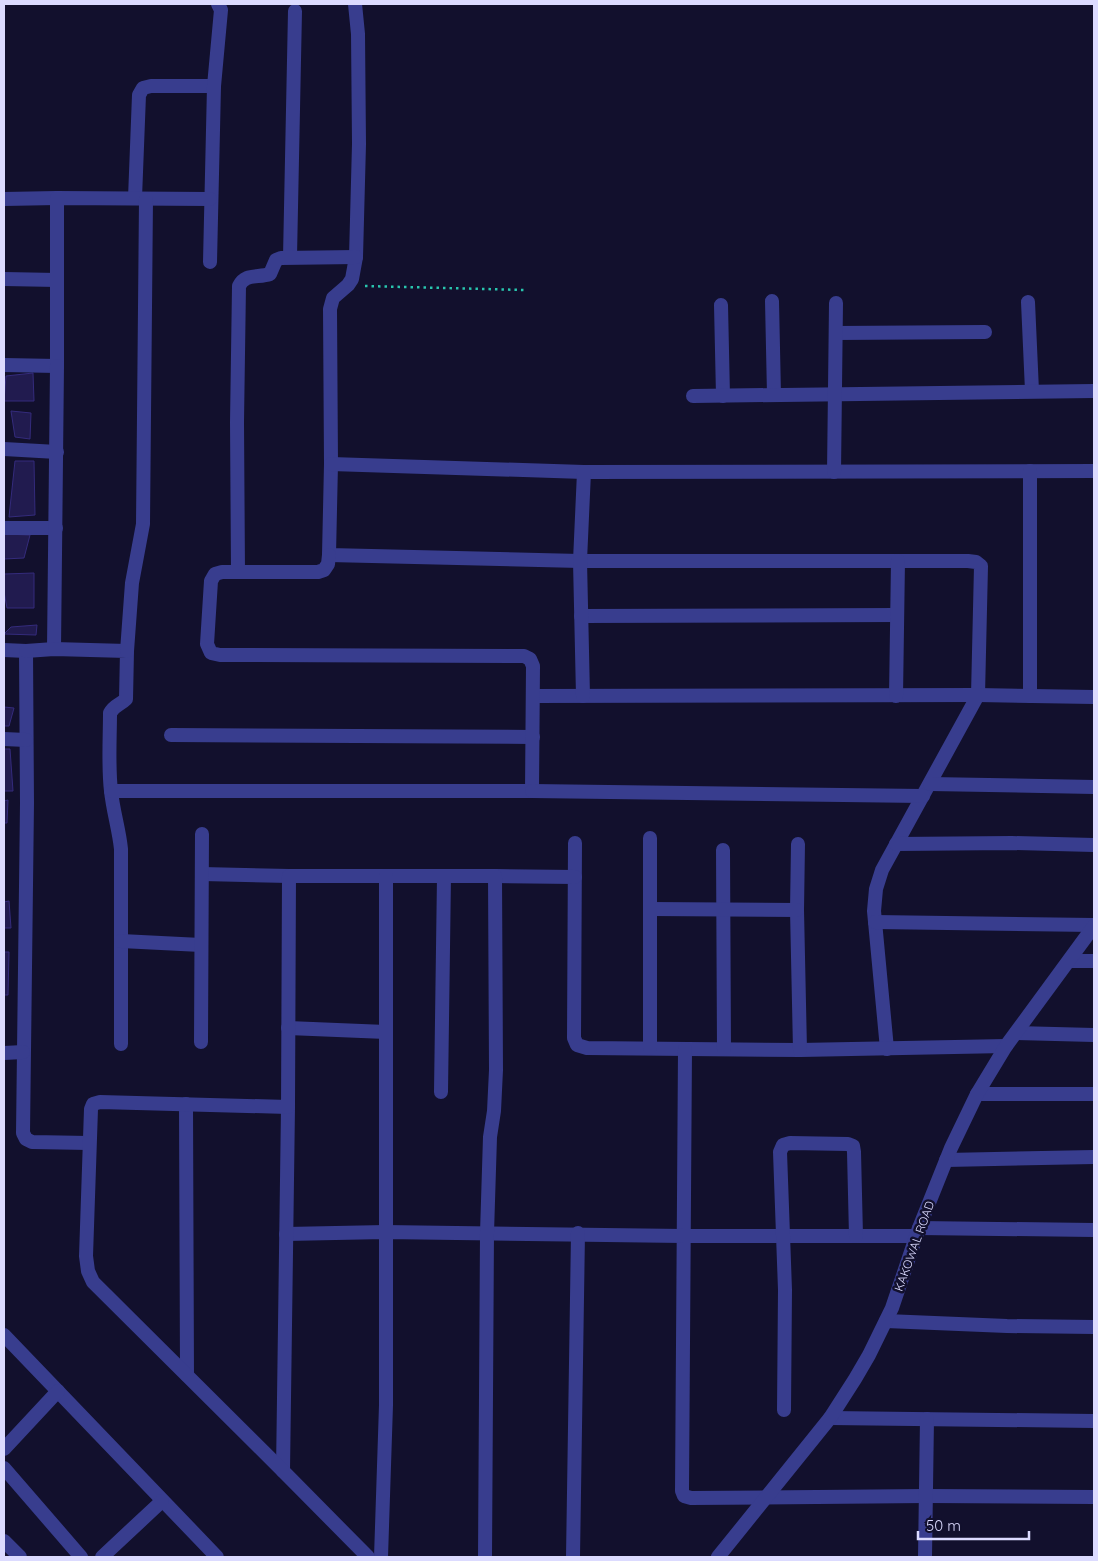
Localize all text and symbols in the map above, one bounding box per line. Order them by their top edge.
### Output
street label: KAKOWAL ROAD [891,1198,937,1293]
scale bar [918,1508,1029,1540]
text: 50 m [926,1516,961,1535]

